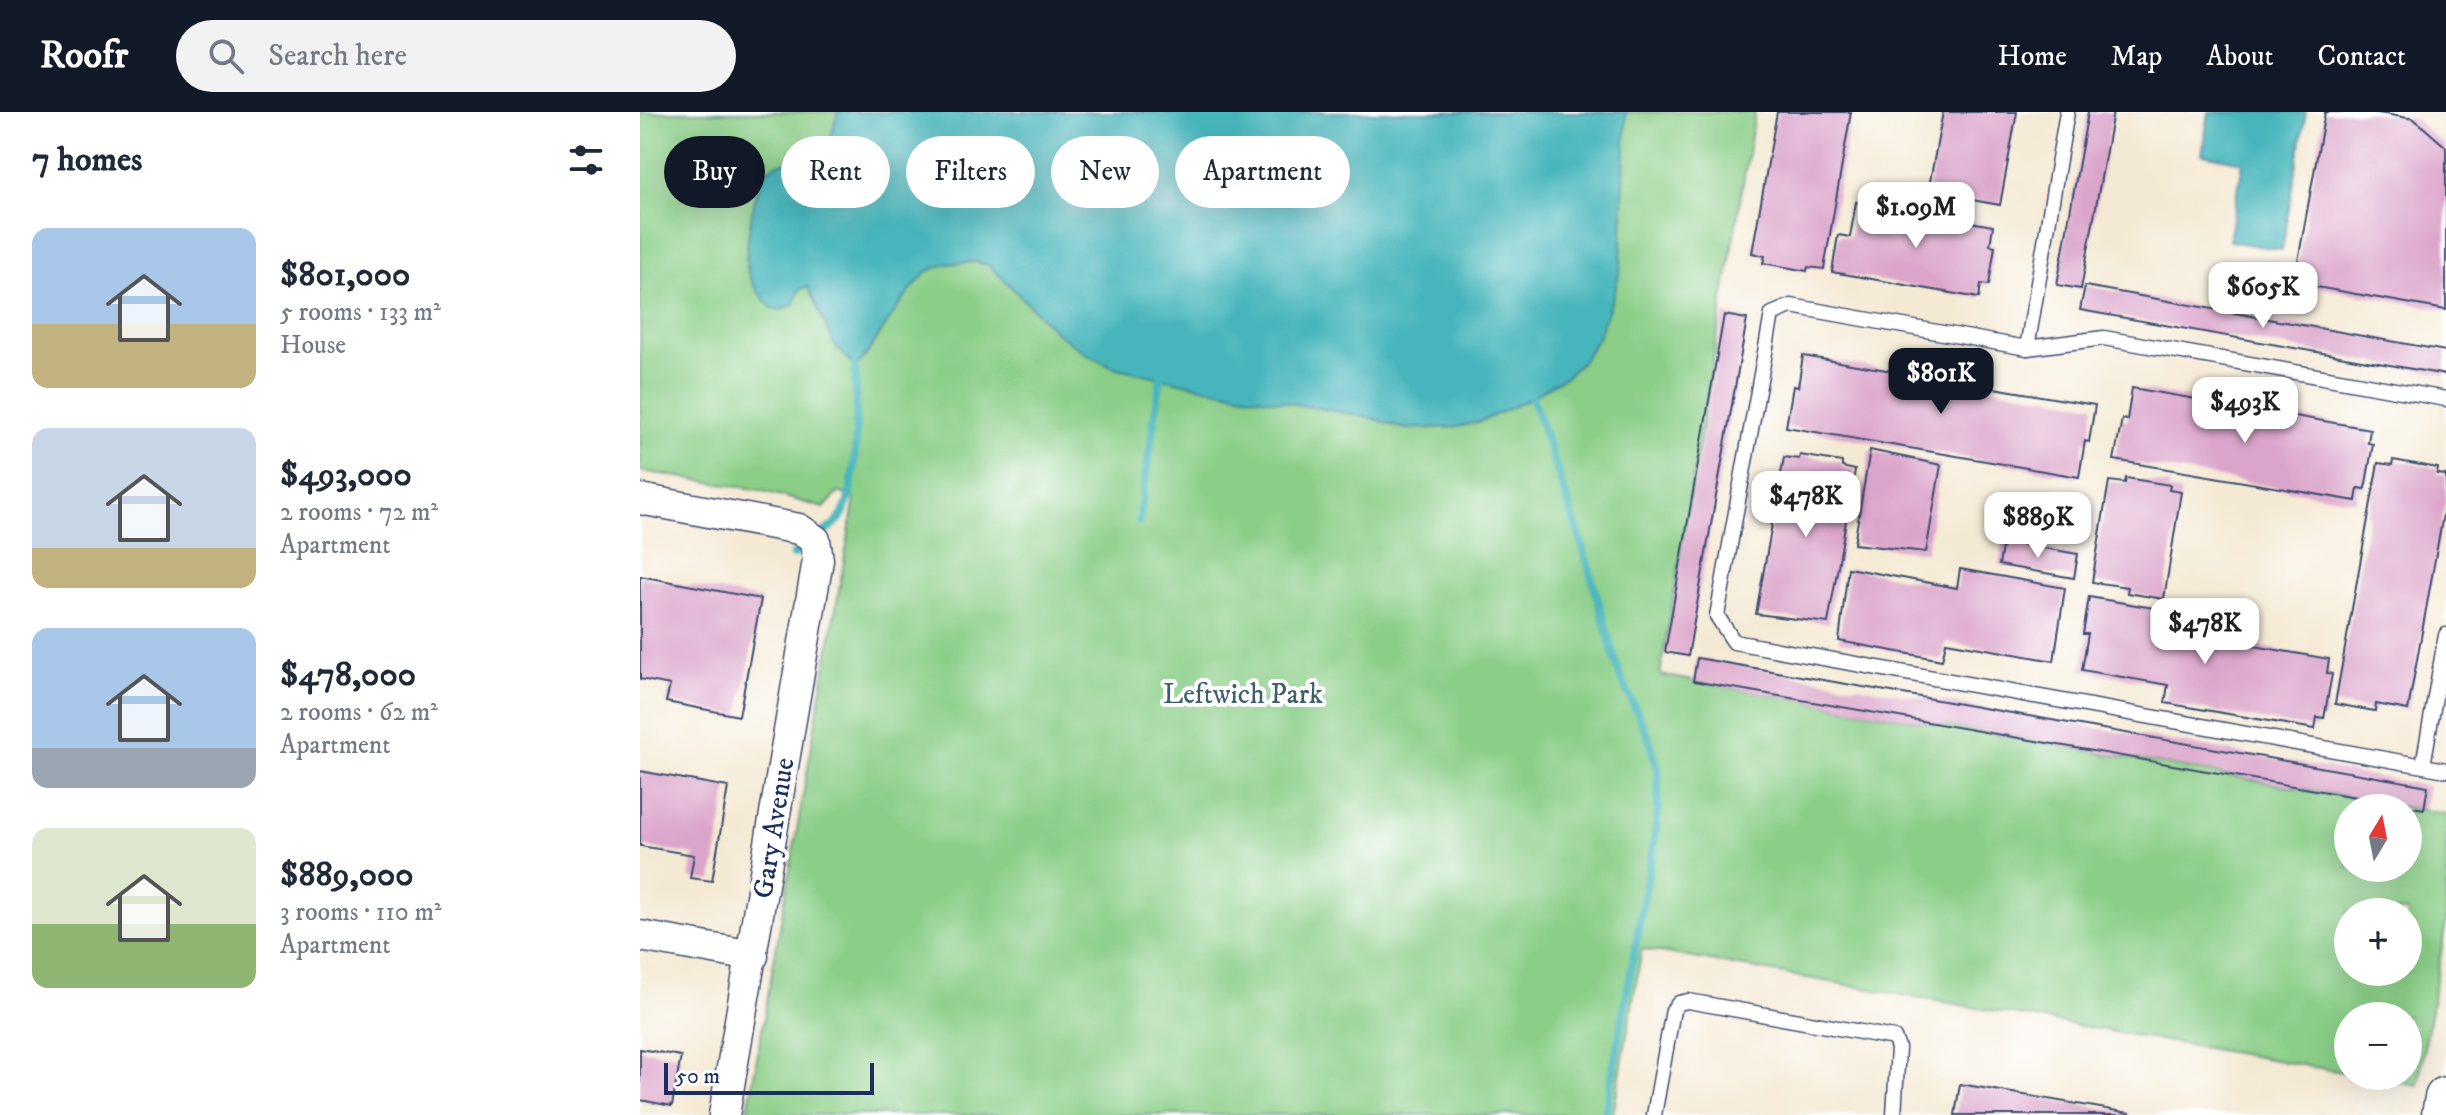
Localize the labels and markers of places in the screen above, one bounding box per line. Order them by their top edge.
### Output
pin: $1.09M [1851,182,1981,250]
pin: $605K [2207,262,2319,330]
pin: $801K [1885,348,1997,416]
pin: $493K [2189,377,2301,445]
pin: $478K [1750,471,1862,539]
pin: $889K [1982,492,2094,560]
pin: $478K [2149,598,2261,666]

